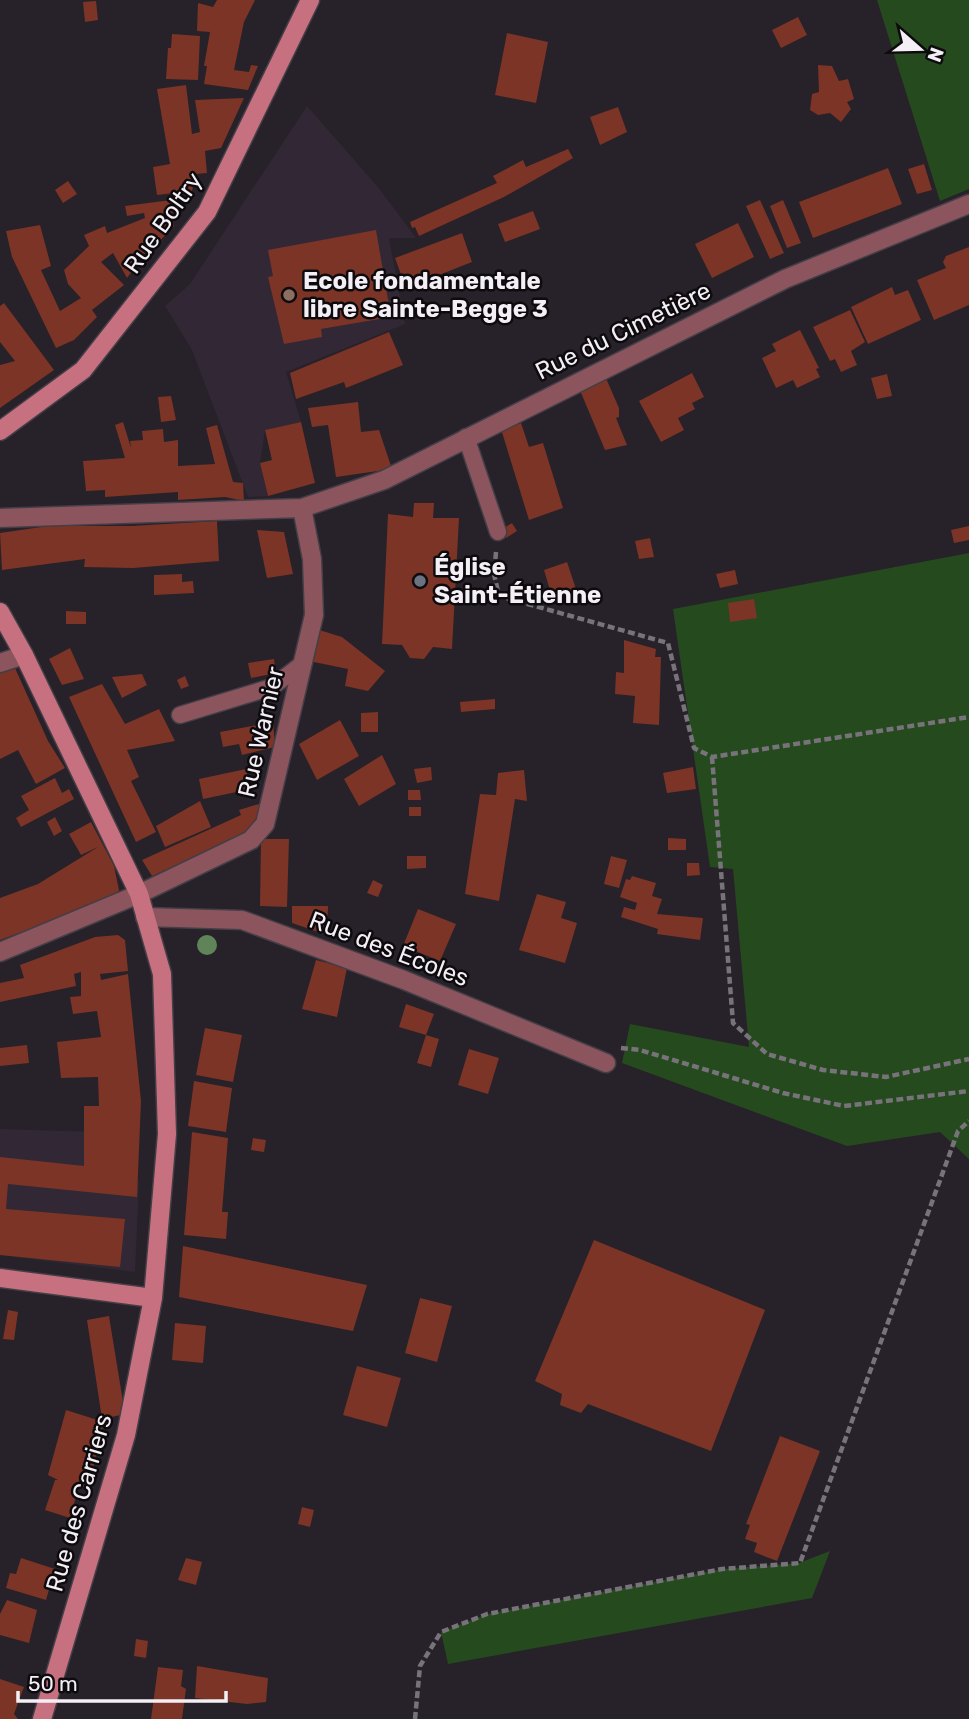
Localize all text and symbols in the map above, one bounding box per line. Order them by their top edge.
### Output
north arrow [885,14,955,84]
text: N [922,44,949,65]
street label: Rue Boltry [118,167,208,279]
place label: Ecole fondamentale libre Sainte-Begge 3 [303,267,548,323]
street label: Rue du Cimetière [531,276,715,386]
marker: Ecole fondamentale libre Sainte-Begge 3 [281,287,297,303]
place label: Église Saint-Étienne [434,553,601,609]
marker: Église Saint-Étienne [412,573,428,589]
street label: Rue Warnier [232,664,290,800]
street label: Rue des Écoles [305,906,473,992]
street label: Rue des Carriers [40,1411,118,1595]
scale bar [18,1660,226,1704]
text: 50 m [28,1671,78,1696]

